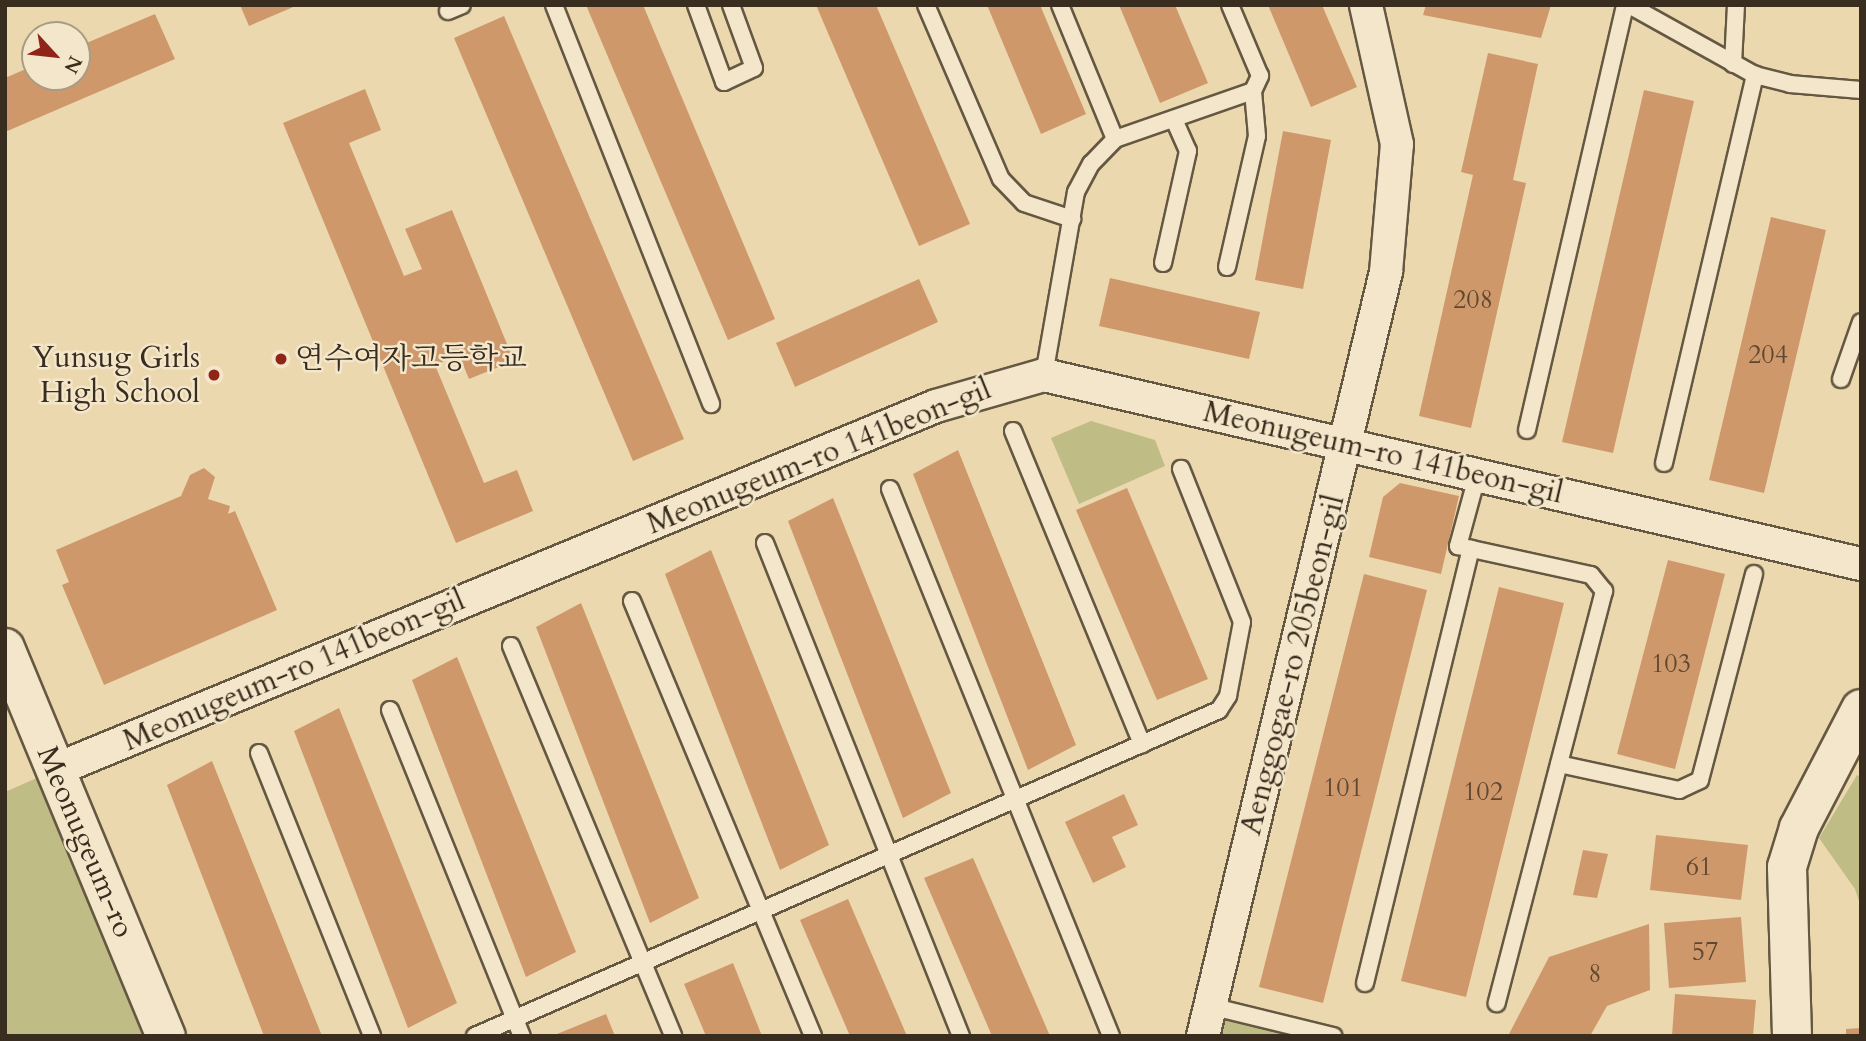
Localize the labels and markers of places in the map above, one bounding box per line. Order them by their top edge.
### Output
place label: Yunsug Girls High School [32,340,200,410]
place label: 연수여자고등학교 [295,341,527,377]
marker: 연수여자고등학교 [273,351,289,367]
marker: Yunsug Girls High School [206,367,222,383]

